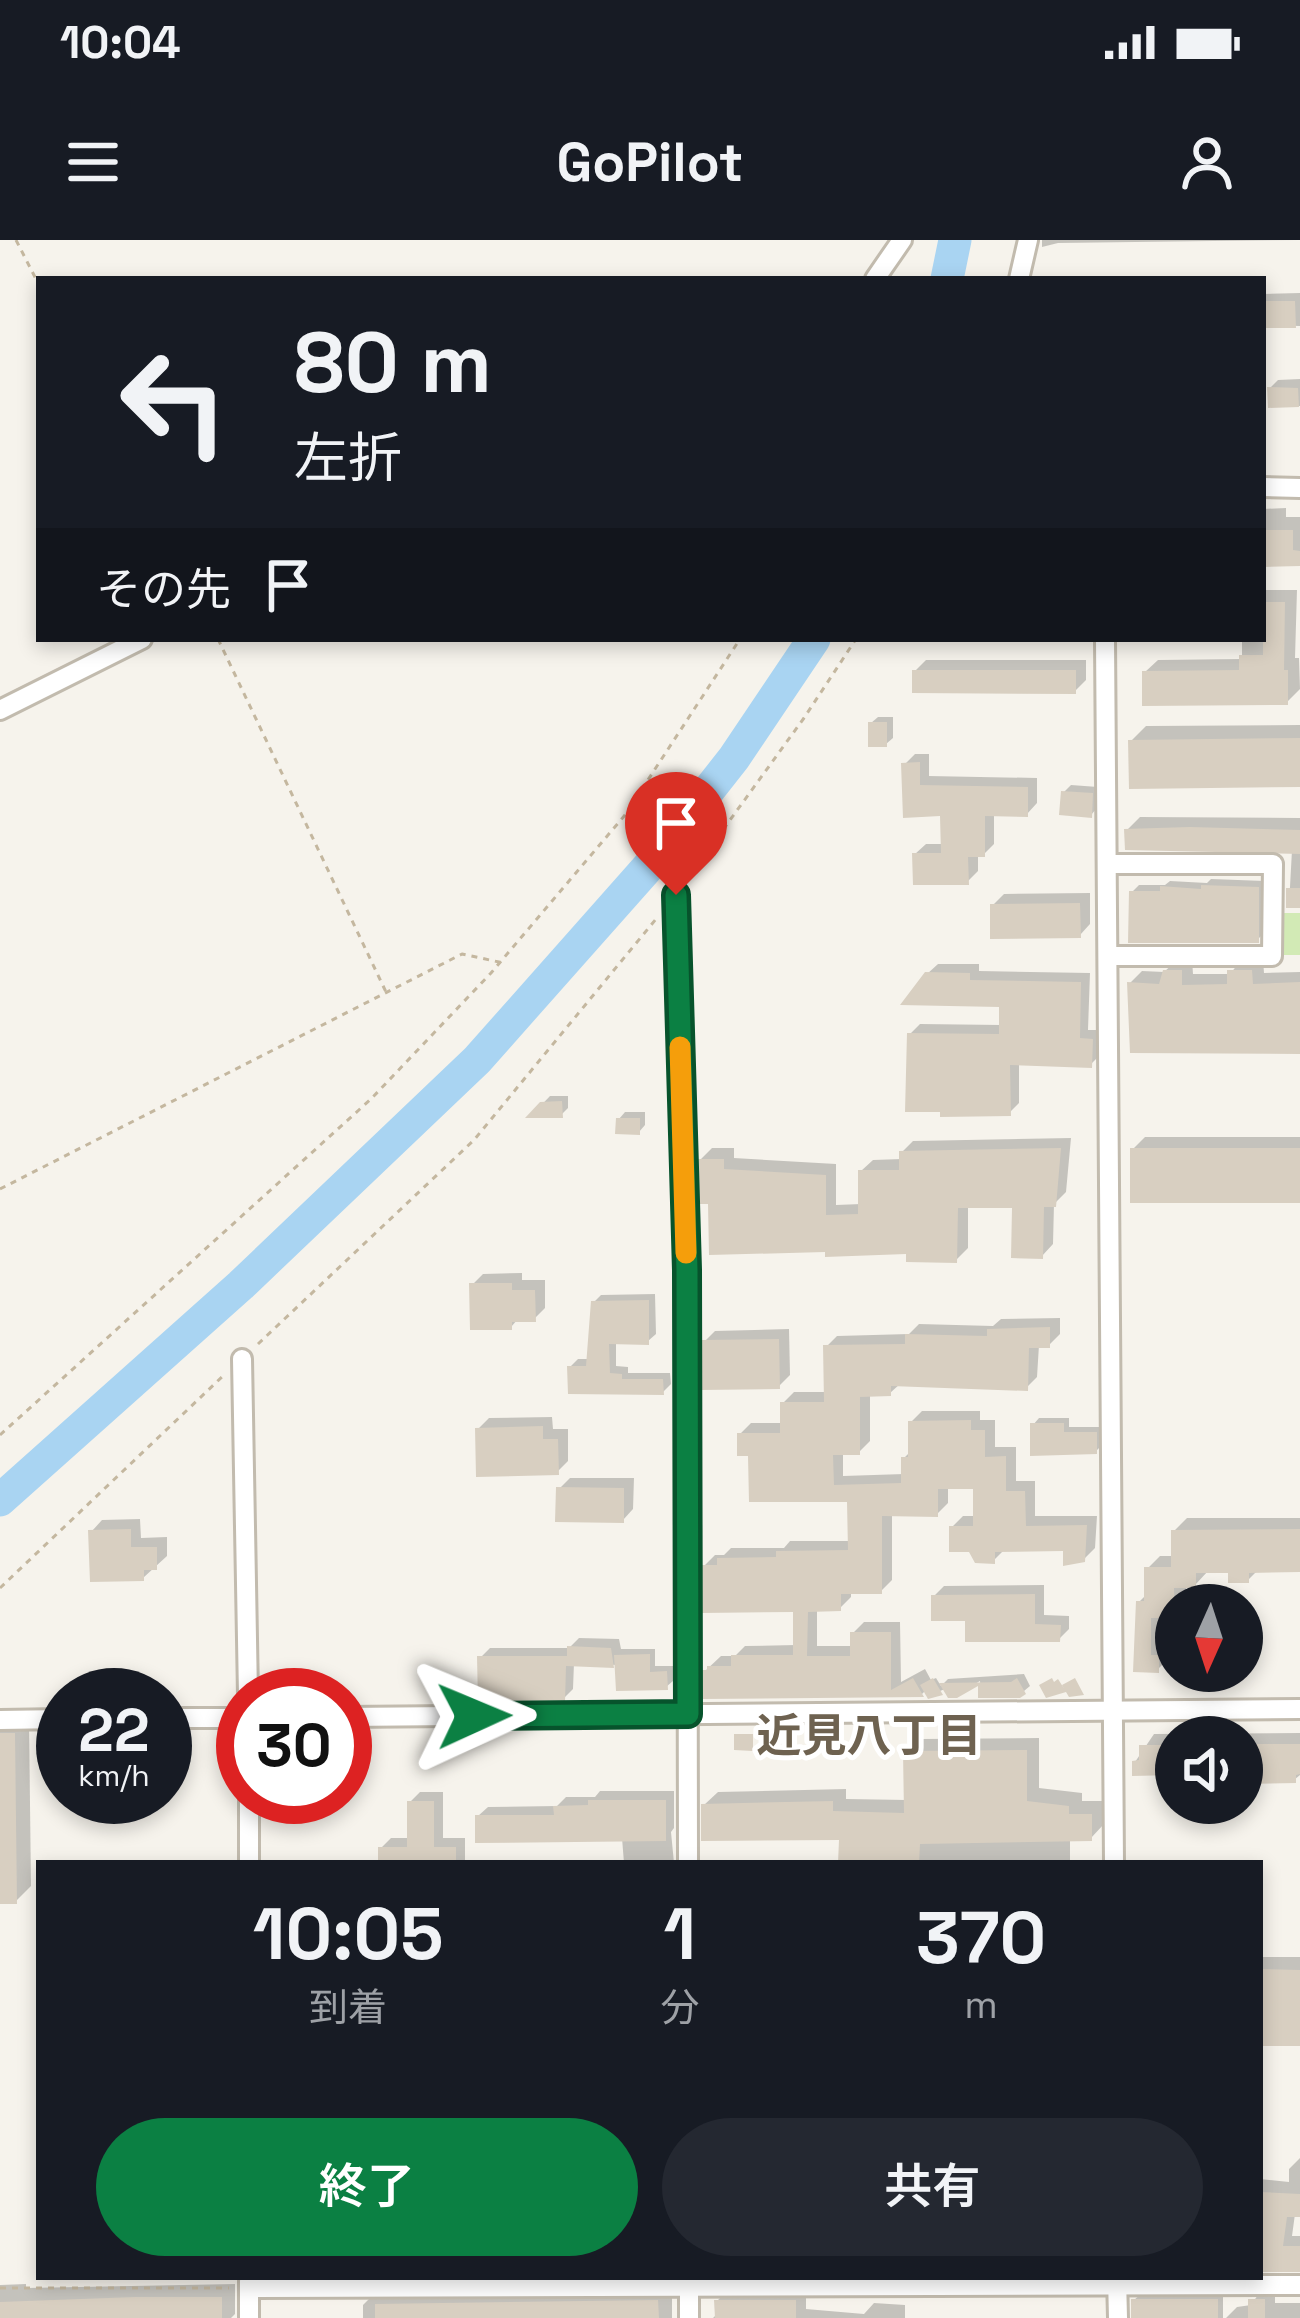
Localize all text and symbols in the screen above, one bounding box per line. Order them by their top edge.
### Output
text: 10:04 [60,14,181,71]
text: GoPilot [557,128,743,197]
icon: menu [60,129,126,195]
icon: person [1174,129,1240,195]
text: 80 m [294,309,492,417]
icon: left [96,324,252,480]
text: 左折 [294,424,402,493]
icon: arrive [255,552,321,618]
text: その先 [96,561,231,618]
pin [625,772,727,895]
icon: arrive [643,790,709,856]
north arrow [1155,1584,1263,1692]
map controls [1155,1584,1263,1824]
position arrow [411,1653,537,1779]
speed limit sign: 30 [216,1668,372,1824]
text: 22 [78,1692,150,1769]
district label: 近見八丁目 [756,1707,982,1764]
button: sound [1155,1716,1263,1824]
text: km/h [78,1756,150,1795]
text: 10:05 [253,1888,443,1980]
text: 1 [663,1888,696,1980]
text: 370 [916,1892,1046,1984]
text: m [964,1980,998,2029]
text: 到着 [309,1983,387,2032]
text: 分 [660,1983,699,2032]
button: 終了 [96,2118,638,2256]
button: 共有 [662,2118,1203,2256]

